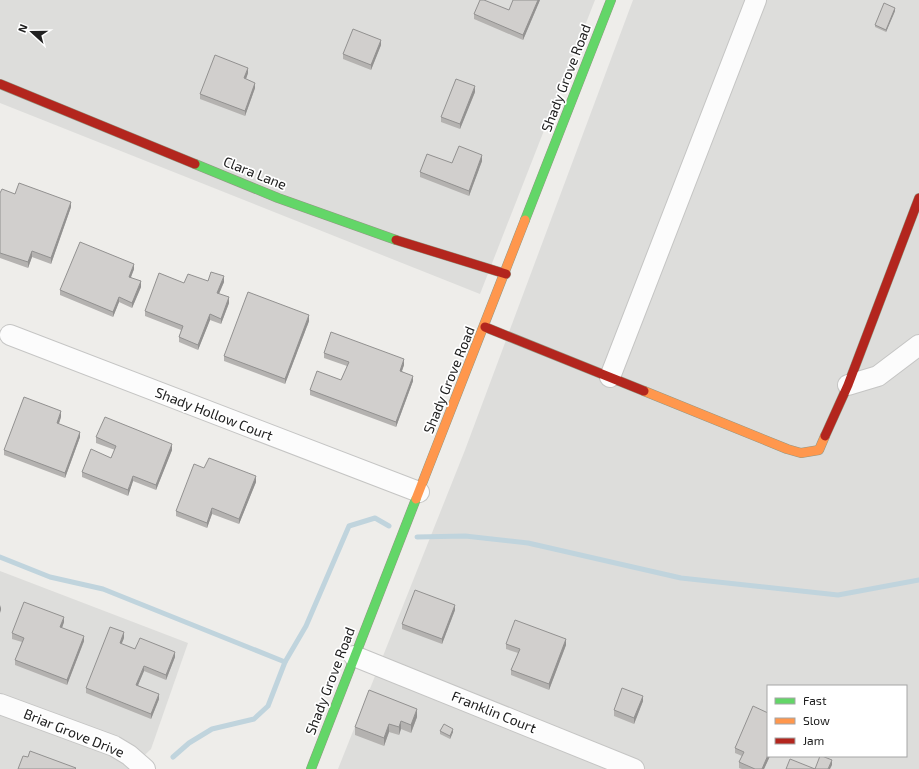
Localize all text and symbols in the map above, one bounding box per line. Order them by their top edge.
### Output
north arrow [12,12,52,52]
street label: Shady Grove Road [537,21,594,134]
text: N [15,22,30,34]
street label: Clara Lane [221,152,289,193]
street label: Shady Grove Road [419,324,478,436]
street label: Shady Hollow Court [153,383,275,444]
street label: Shady Grove Road [301,624,358,737]
legend [767,685,907,757]
street label: Franklin Court [449,687,539,736]
text: Fast [803,693,827,707]
street label: Briar Grove Drive [21,705,127,760]
text: Slow [803,713,830,727]
text: Jam [803,733,824,747]

